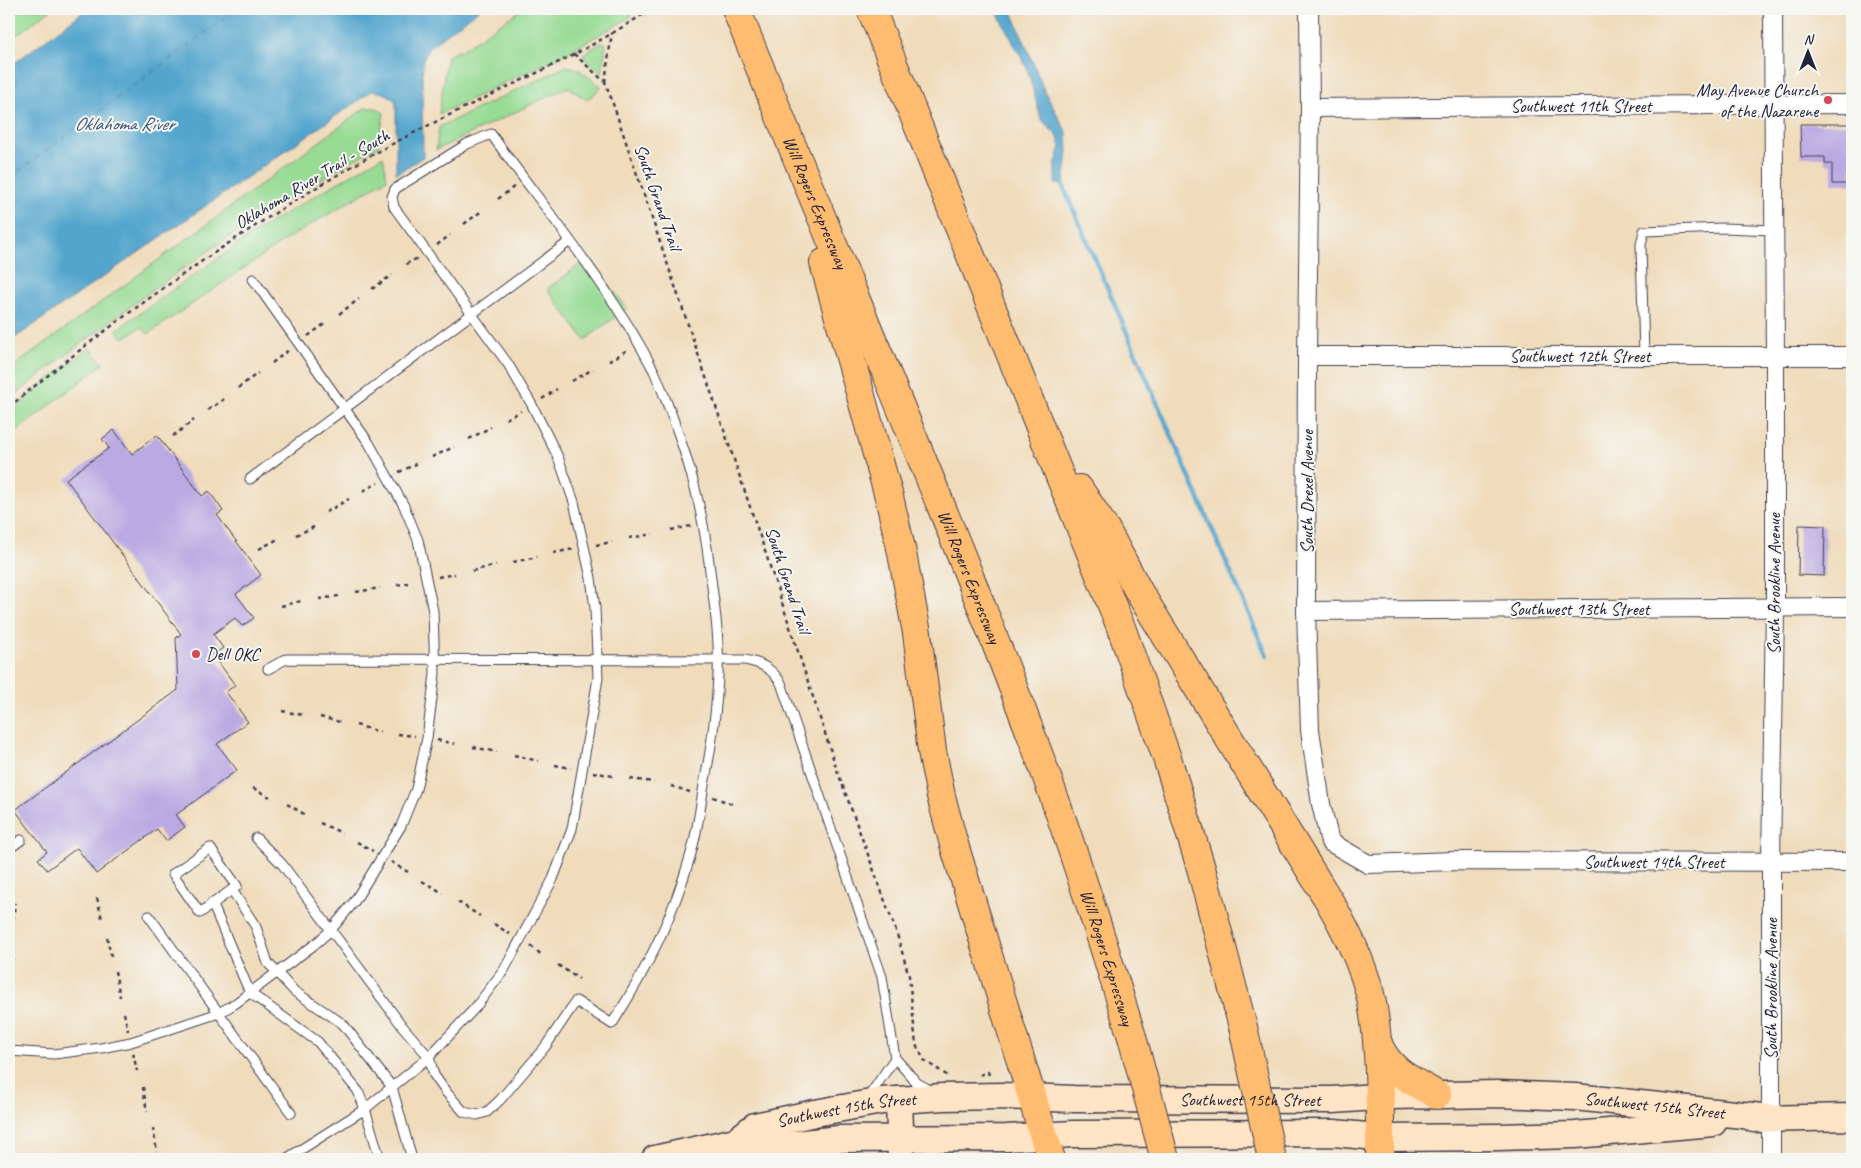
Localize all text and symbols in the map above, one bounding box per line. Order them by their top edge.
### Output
north arrow [1784,28,1834,78]
text: N [1804,31,1815,48]
place label: May Avenue Church of the Nazarene [1696,79,1820,122]
marker: May Avenue Church of the Nazarene [1822,94,1834,106]
street label: Southwest 11th Street [1511,95,1653,117]
water label: Oklahoma River [74,112,177,136]
street label: Oklahoma River Trail - South [231,124,394,234]
street label: Will Rogers Expressway [778,133,853,274]
street label: South Grand Trail [630,141,687,256]
street label: Southwest 12th Street [1510,345,1652,367]
street label: South Drexel Avenue [1296,429,1318,554]
street label: Will Rogers Expressway [933,507,1007,648]
street label: South Brookline Avenue [1763,512,1785,655]
street label: South Grand Trail [760,524,816,639]
street label: Southwest 13th Street [1509,598,1651,620]
place label: Dell OKC [206,643,262,665]
marker: Dell OKC [190,648,202,660]
street label: Southwest 14th Street [1584,851,1726,873]
street label: Will Rogers Expressway [1075,887,1139,1030]
street label: South Brookline Avenue [1760,917,1782,1060]
street label: Southwest 15th Street [1583,1087,1728,1124]
street label: Southwest 15th Street [774,1088,919,1132]
street label: Southwest 15th Street [1180,1088,1323,1111]

